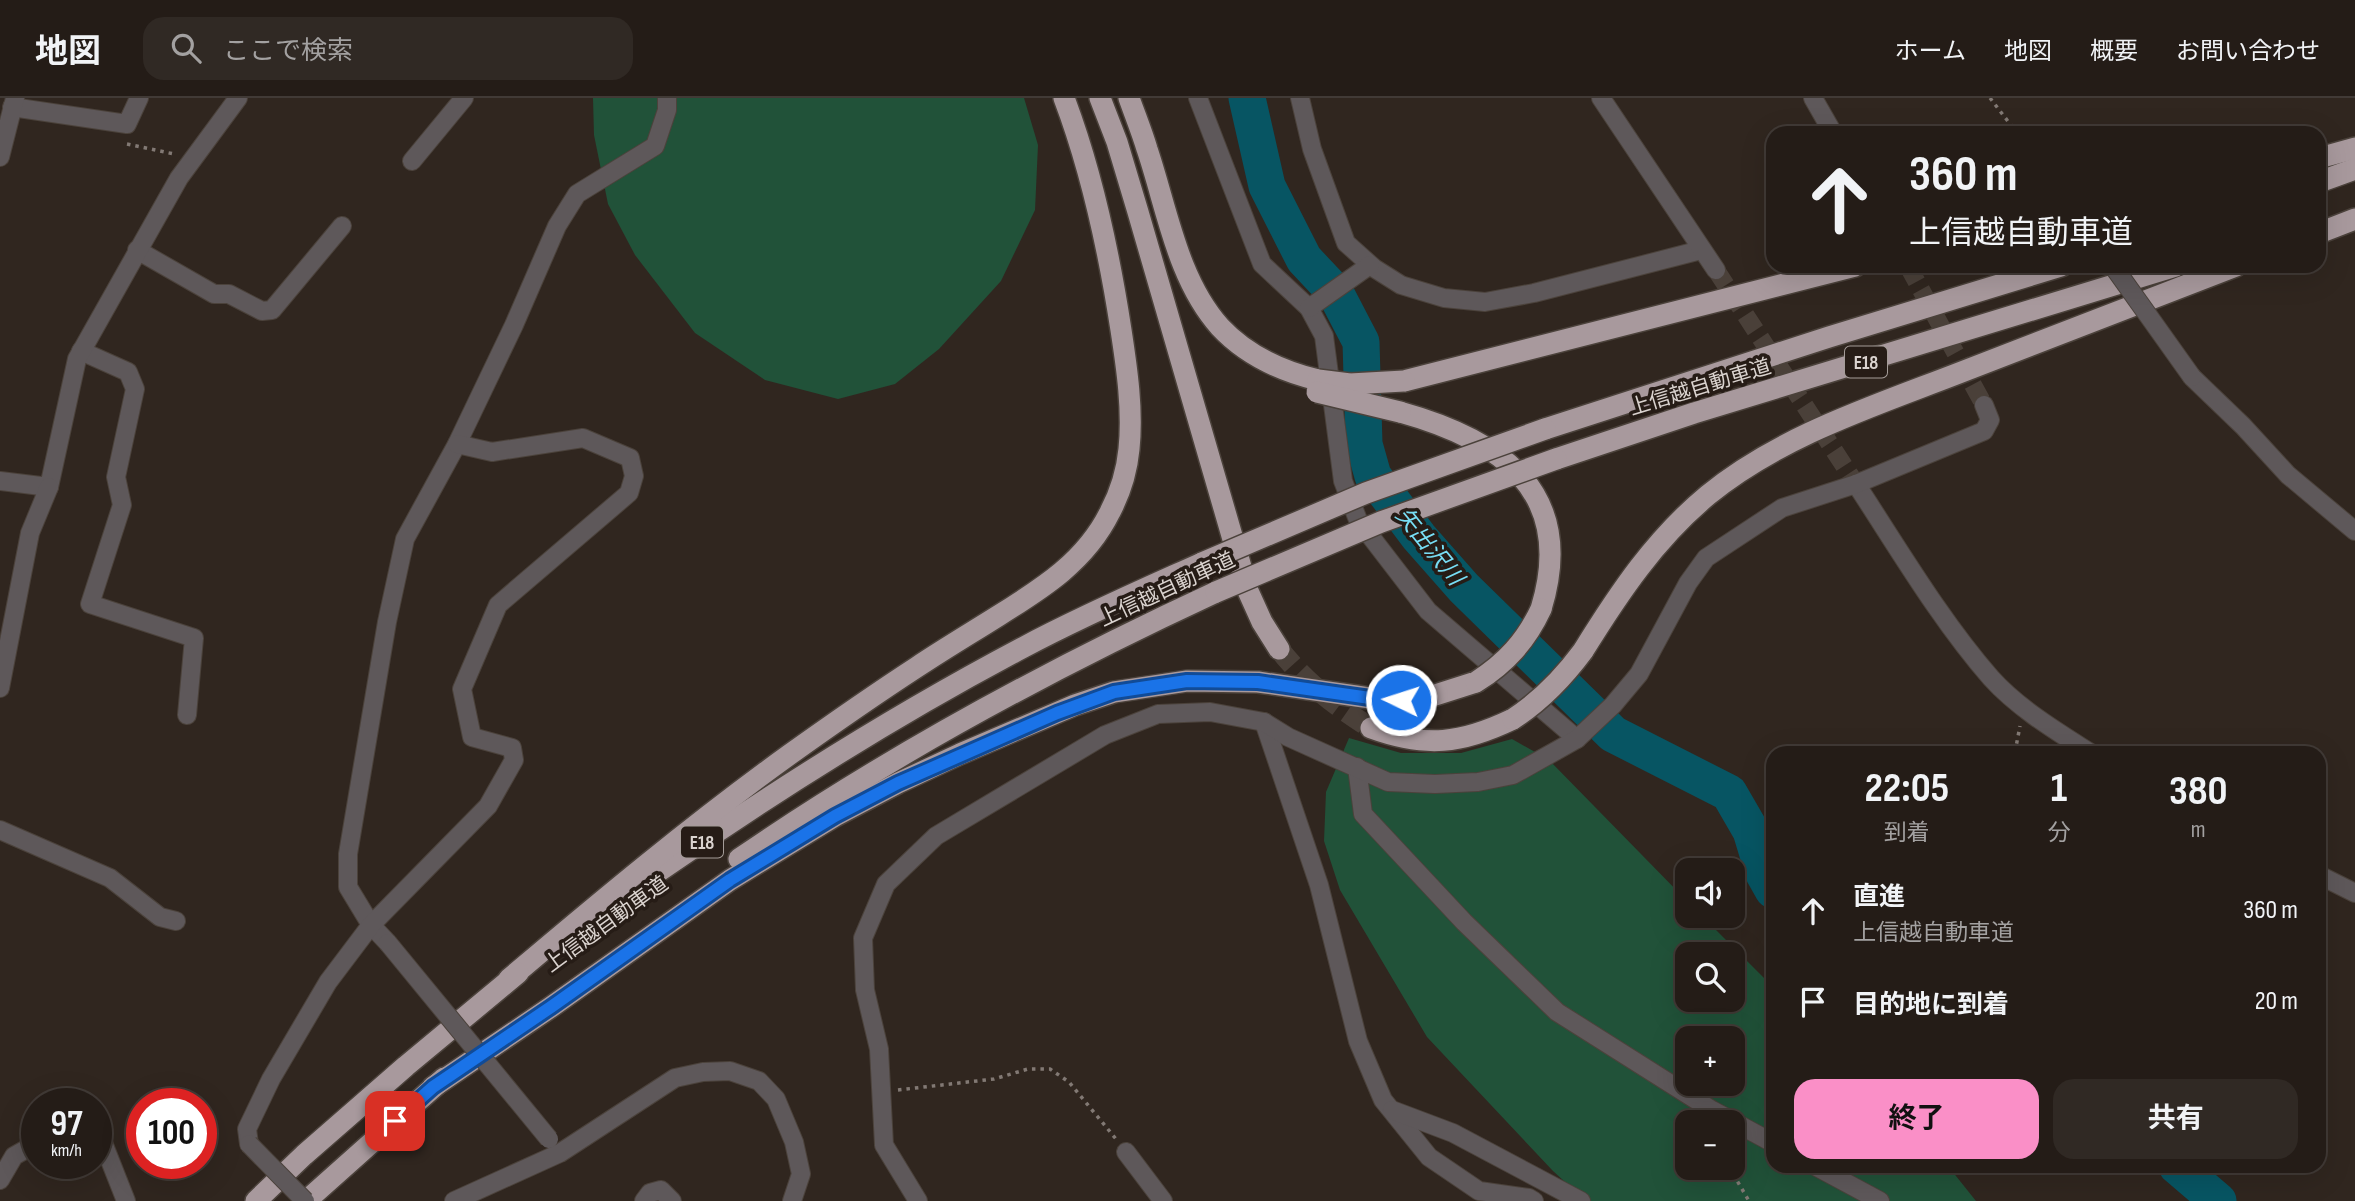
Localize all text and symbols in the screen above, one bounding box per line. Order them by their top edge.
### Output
search box [143,17,633,80]
icon: search [167,29,205,67]
text: 地図 [35,32,101,72]
text: ここで検索 [223,36,353,67]
text: ホーム [1895,37,1966,66]
text: 地図 [2004,37,2052,66]
text: 概要 [2090,37,2138,66]
text: お問い合わせ [2176,37,2320,66]
text: 360 m [1909,146,2017,205]
icon: ahead [1794,154,1885,245]
text: 上信越自動車道 [1909,214,2133,253]
road number: E18 [1845,346,1887,378]
street label: 上信越自動車道 [1626,354,1774,421]
water label: 矢出沢川 [1389,502,1471,594]
street label: 上信越自動車道 [1095,547,1239,632]
position arrow [1364,663,1438,737]
text: 22:05 [1864,763,1949,814]
text: 1 [2051,763,2067,814]
text: 380 [2169,766,2228,817]
text: m [2191,816,2206,844]
text: 到着 [1884,819,1930,847]
text: 分 [2048,819,2071,847]
road number: E18 [681,827,723,858]
map controls [1675,858,1745,1180]
button: sound [1675,858,1745,928]
street label: 上信越自動車道 [539,871,673,978]
text: 直進 [1853,882,1905,913]
icon: ahead [1794,892,1832,930]
text: 360 m [2243,895,2298,926]
text: 上信越自動車道 [1853,919,2014,947]
button: search [1675,942,1745,1012]
icon: arrive [1794,983,1832,1021]
text: 20 m [2255,986,2298,1017]
text: 目的地に到着 [1853,990,2009,1021]
button: + [1675,1026,1745,1096]
button: 終了 [1794,1079,2039,1159]
button: 共有 [2053,1079,2298,1159]
speed limit sign: 100 [126,1088,217,1179]
pin [365,1091,425,1151]
icon: arrive [376,1102,414,1140]
text: 97 [51,1103,82,1146]
button: − [1675,1110,1745,1180]
text: km/h [51,1140,82,1161]

